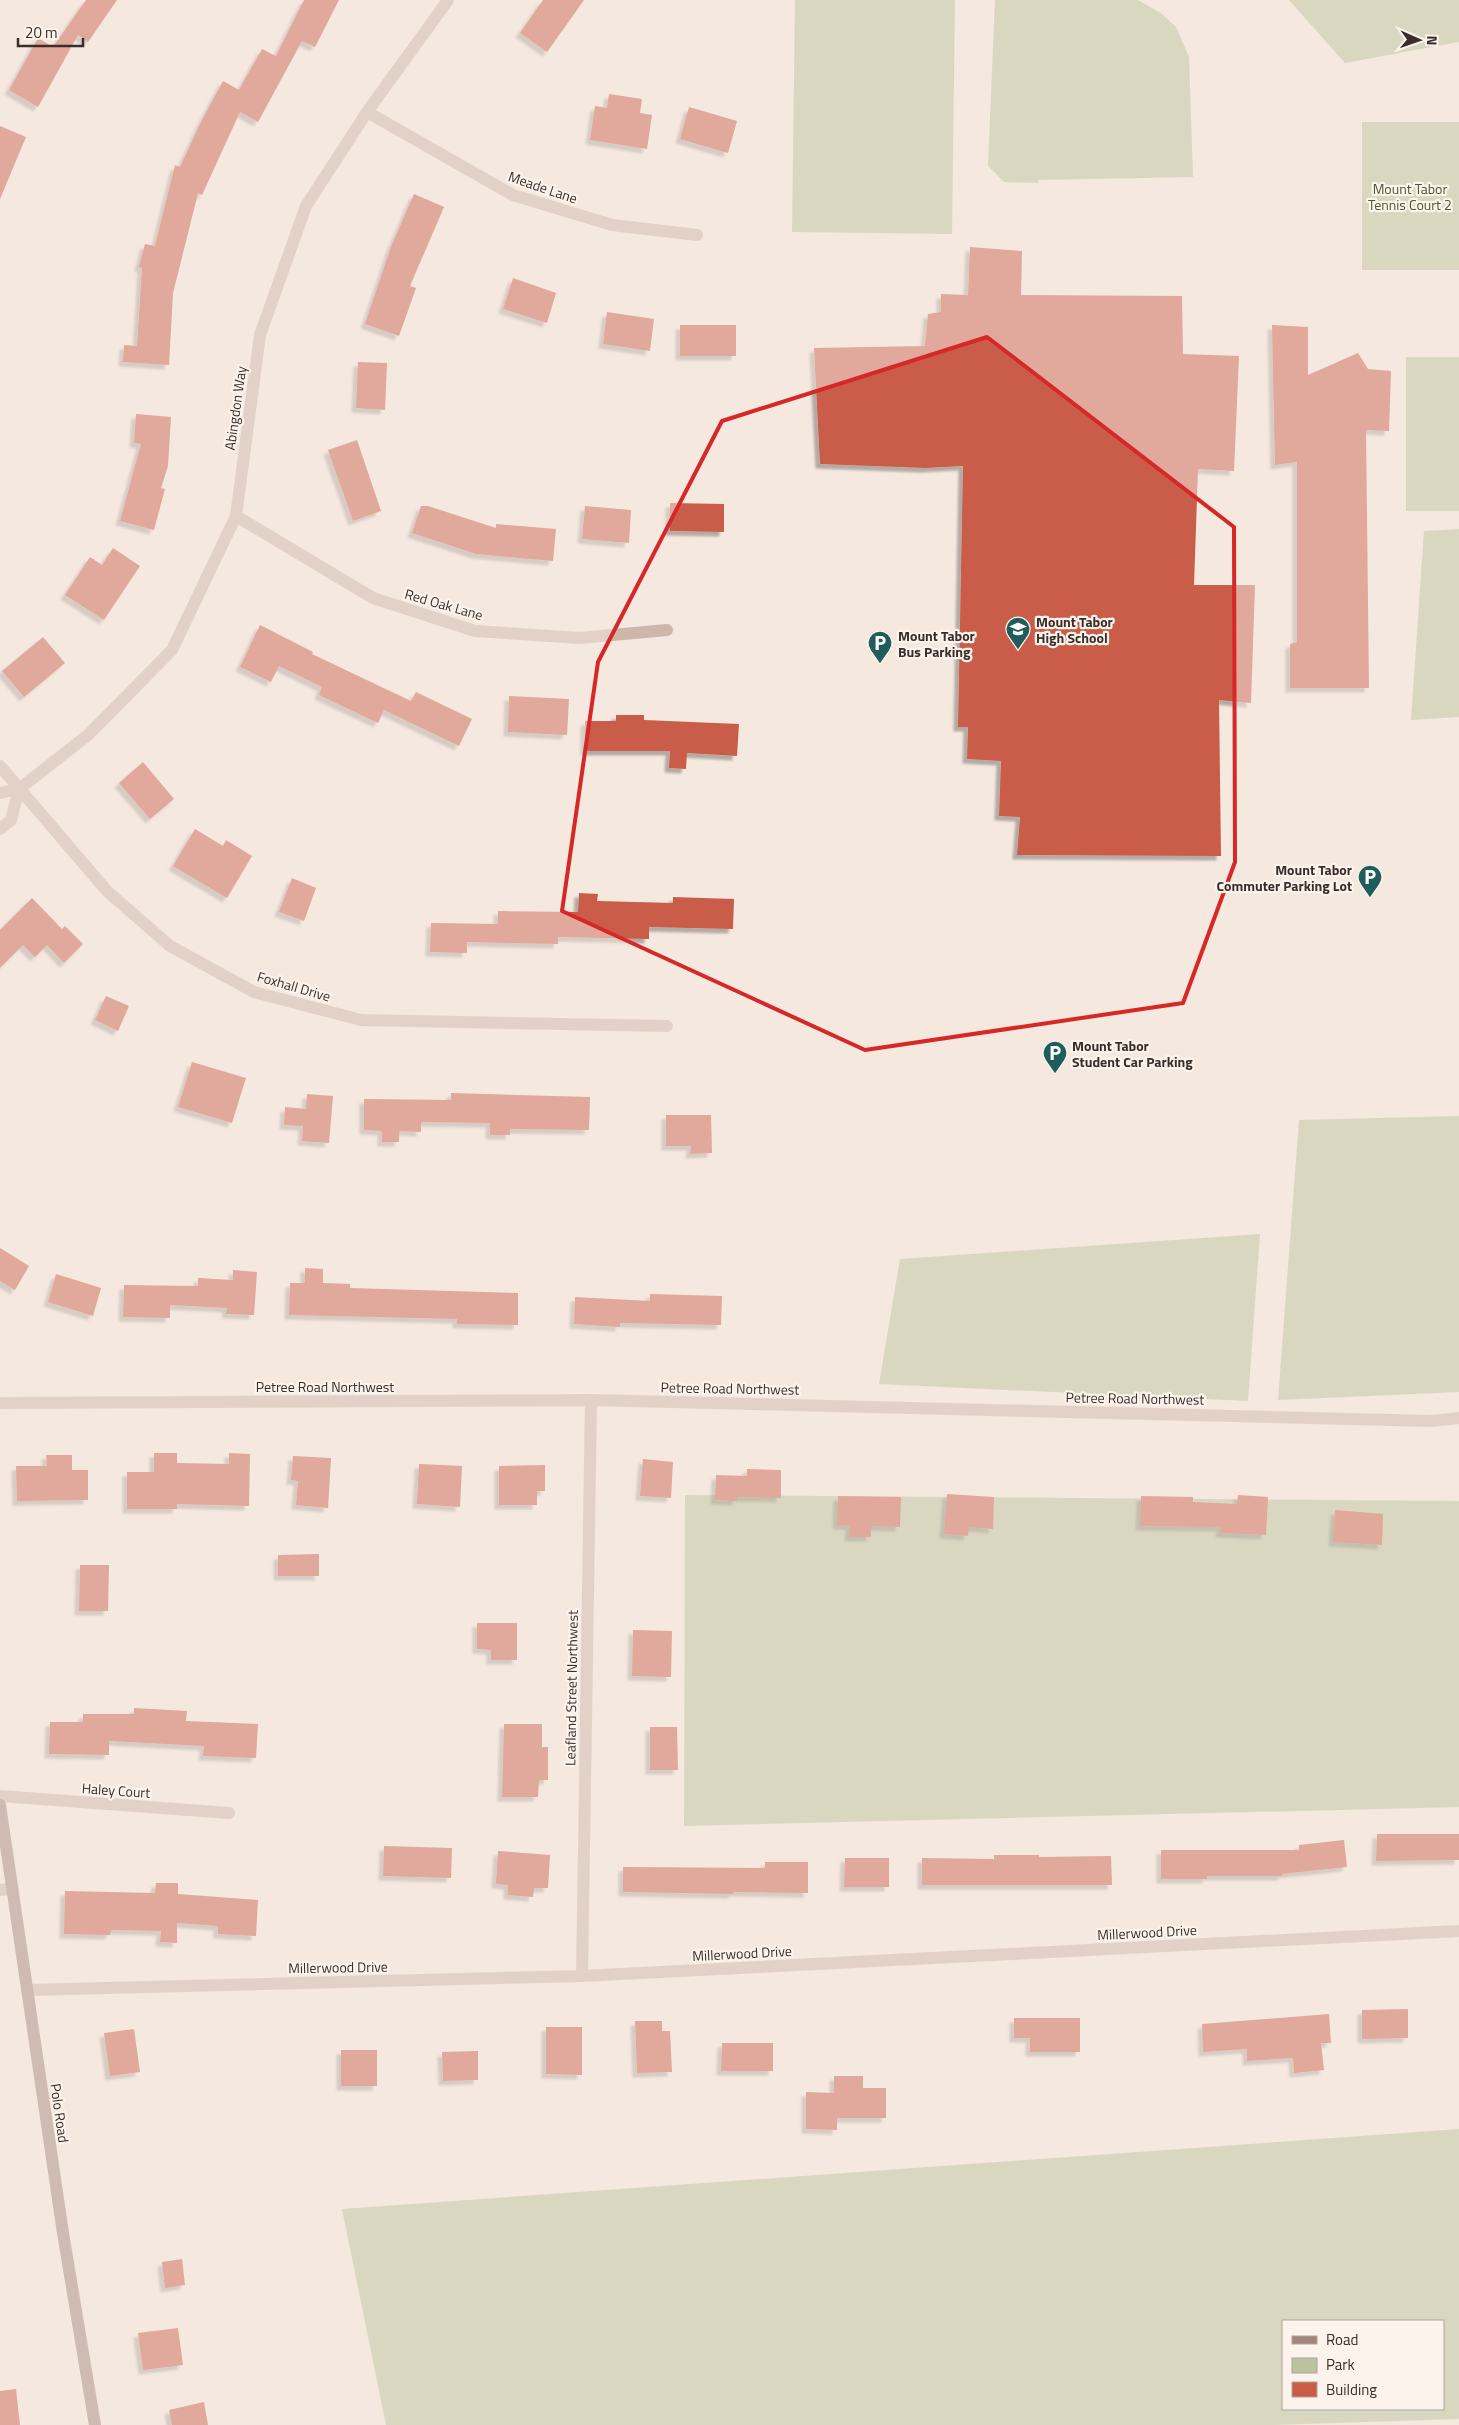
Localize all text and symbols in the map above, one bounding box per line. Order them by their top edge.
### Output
scale bar [18,15,82,47]
north arrow [1394,15,1444,65]
text: 20 m [25,21,58,44]
text: N [1422,35,1443,46]
street label: Meade Lane [506,165,580,209]
park label: Mount Tabor Tennis Court 2 [1368,178,1452,215]
street label: Abingdon Way [219,364,251,451]
street label: Red Oak Lane [402,583,486,625]
place label: Mount Tabor High School [1036,611,1113,648]
school or university icon: Mount Tabor High School [1005,616,1031,650]
place label: Mount Tabor Bus Parking [898,625,975,662]
parking icon: Mount Tabor Bus Parking [867,630,893,664]
place label: Mount Tabor Commuter Parking Lot [1216,859,1352,896]
parking icon: Mount Tabor Commuter Parking Lot [1357,864,1383,898]
street label: Foxhall Drive [255,966,333,1006]
place label: Mount Tabor Student Car Parking [1072,1035,1193,1072]
parking icon: Mount Tabor Student Car Parking [1042,1040,1068,1074]
street label: Petree Road Northwest [256,1376,394,1397]
street label: Petree Road Northwest [661,1376,800,1400]
street label: Petree Road Northwest [1066,1386,1205,1410]
street label: Leafland Street Northwest [559,1610,583,1766]
street label: Haley Court [81,1777,151,1803]
street label: Millerwood Drive [1097,1919,1197,1945]
street label: Millerwood Drive [692,1940,792,1966]
street label: Millerwood Drive [288,1956,388,1978]
street label: Polo Road [45,2082,75,2144]
legend [1282,2320,1444,2410]
text: Road [1326,2328,1358,2351]
text: Park [1326,2353,1355,2376]
text: Building [1326,2378,1377,2401]

